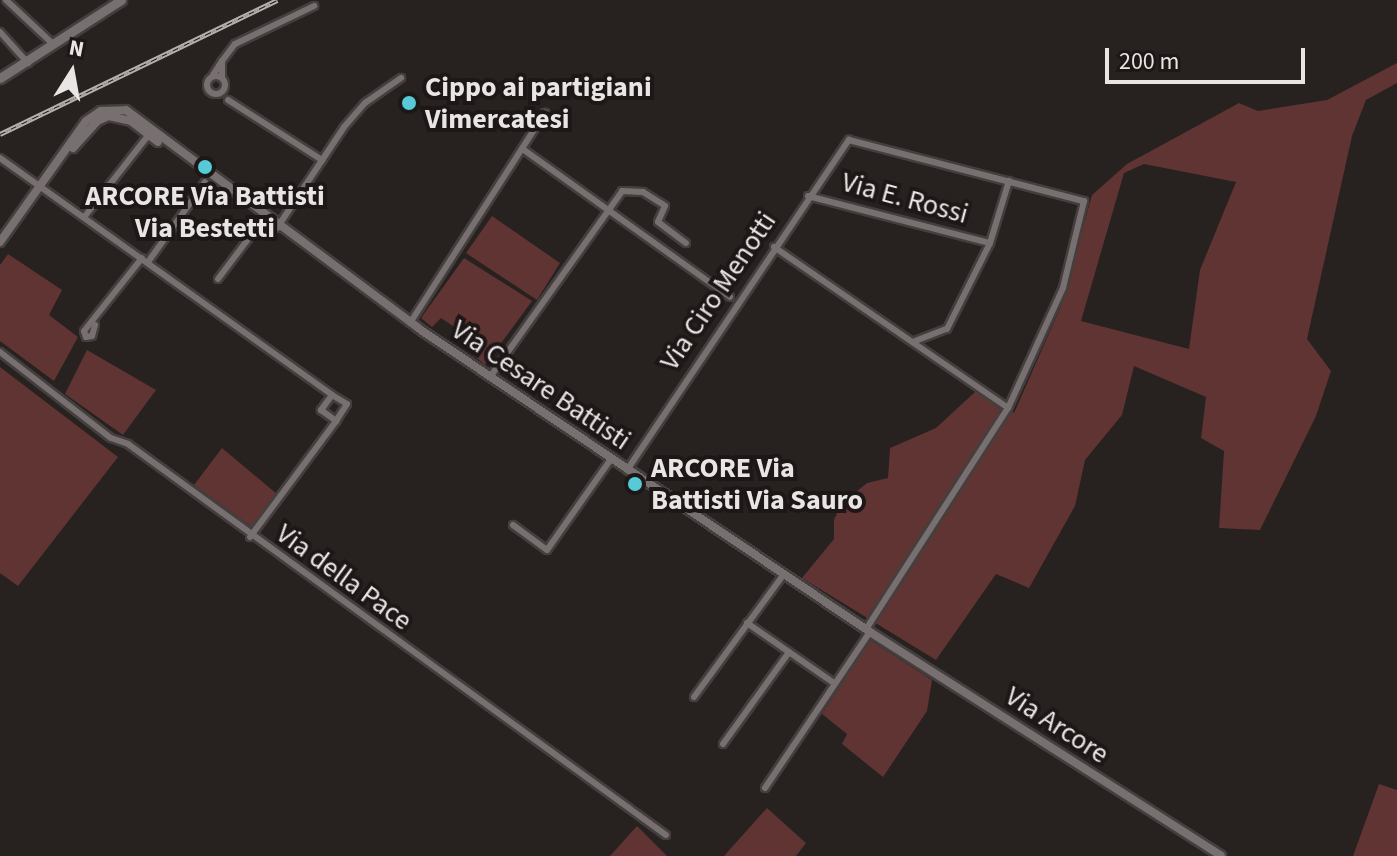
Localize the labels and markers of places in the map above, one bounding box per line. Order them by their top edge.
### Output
place label: Cippo ai partigiani Vimercatesi [425,70,652,136]
marker: Cippo ai partigiani Vimercatesi [400,94,418,112]
marker: ARCORE Via Battisti Via Bestetti [196,158,214,176]
place label: ARCORE Via Battisti Via Bestetti [85,179,325,245]
place label: ARCORE Via Battisti Via Sauro [651,451,863,517]
marker: ARCORE Via Battisti Via Sauro [626,475,644,493]

